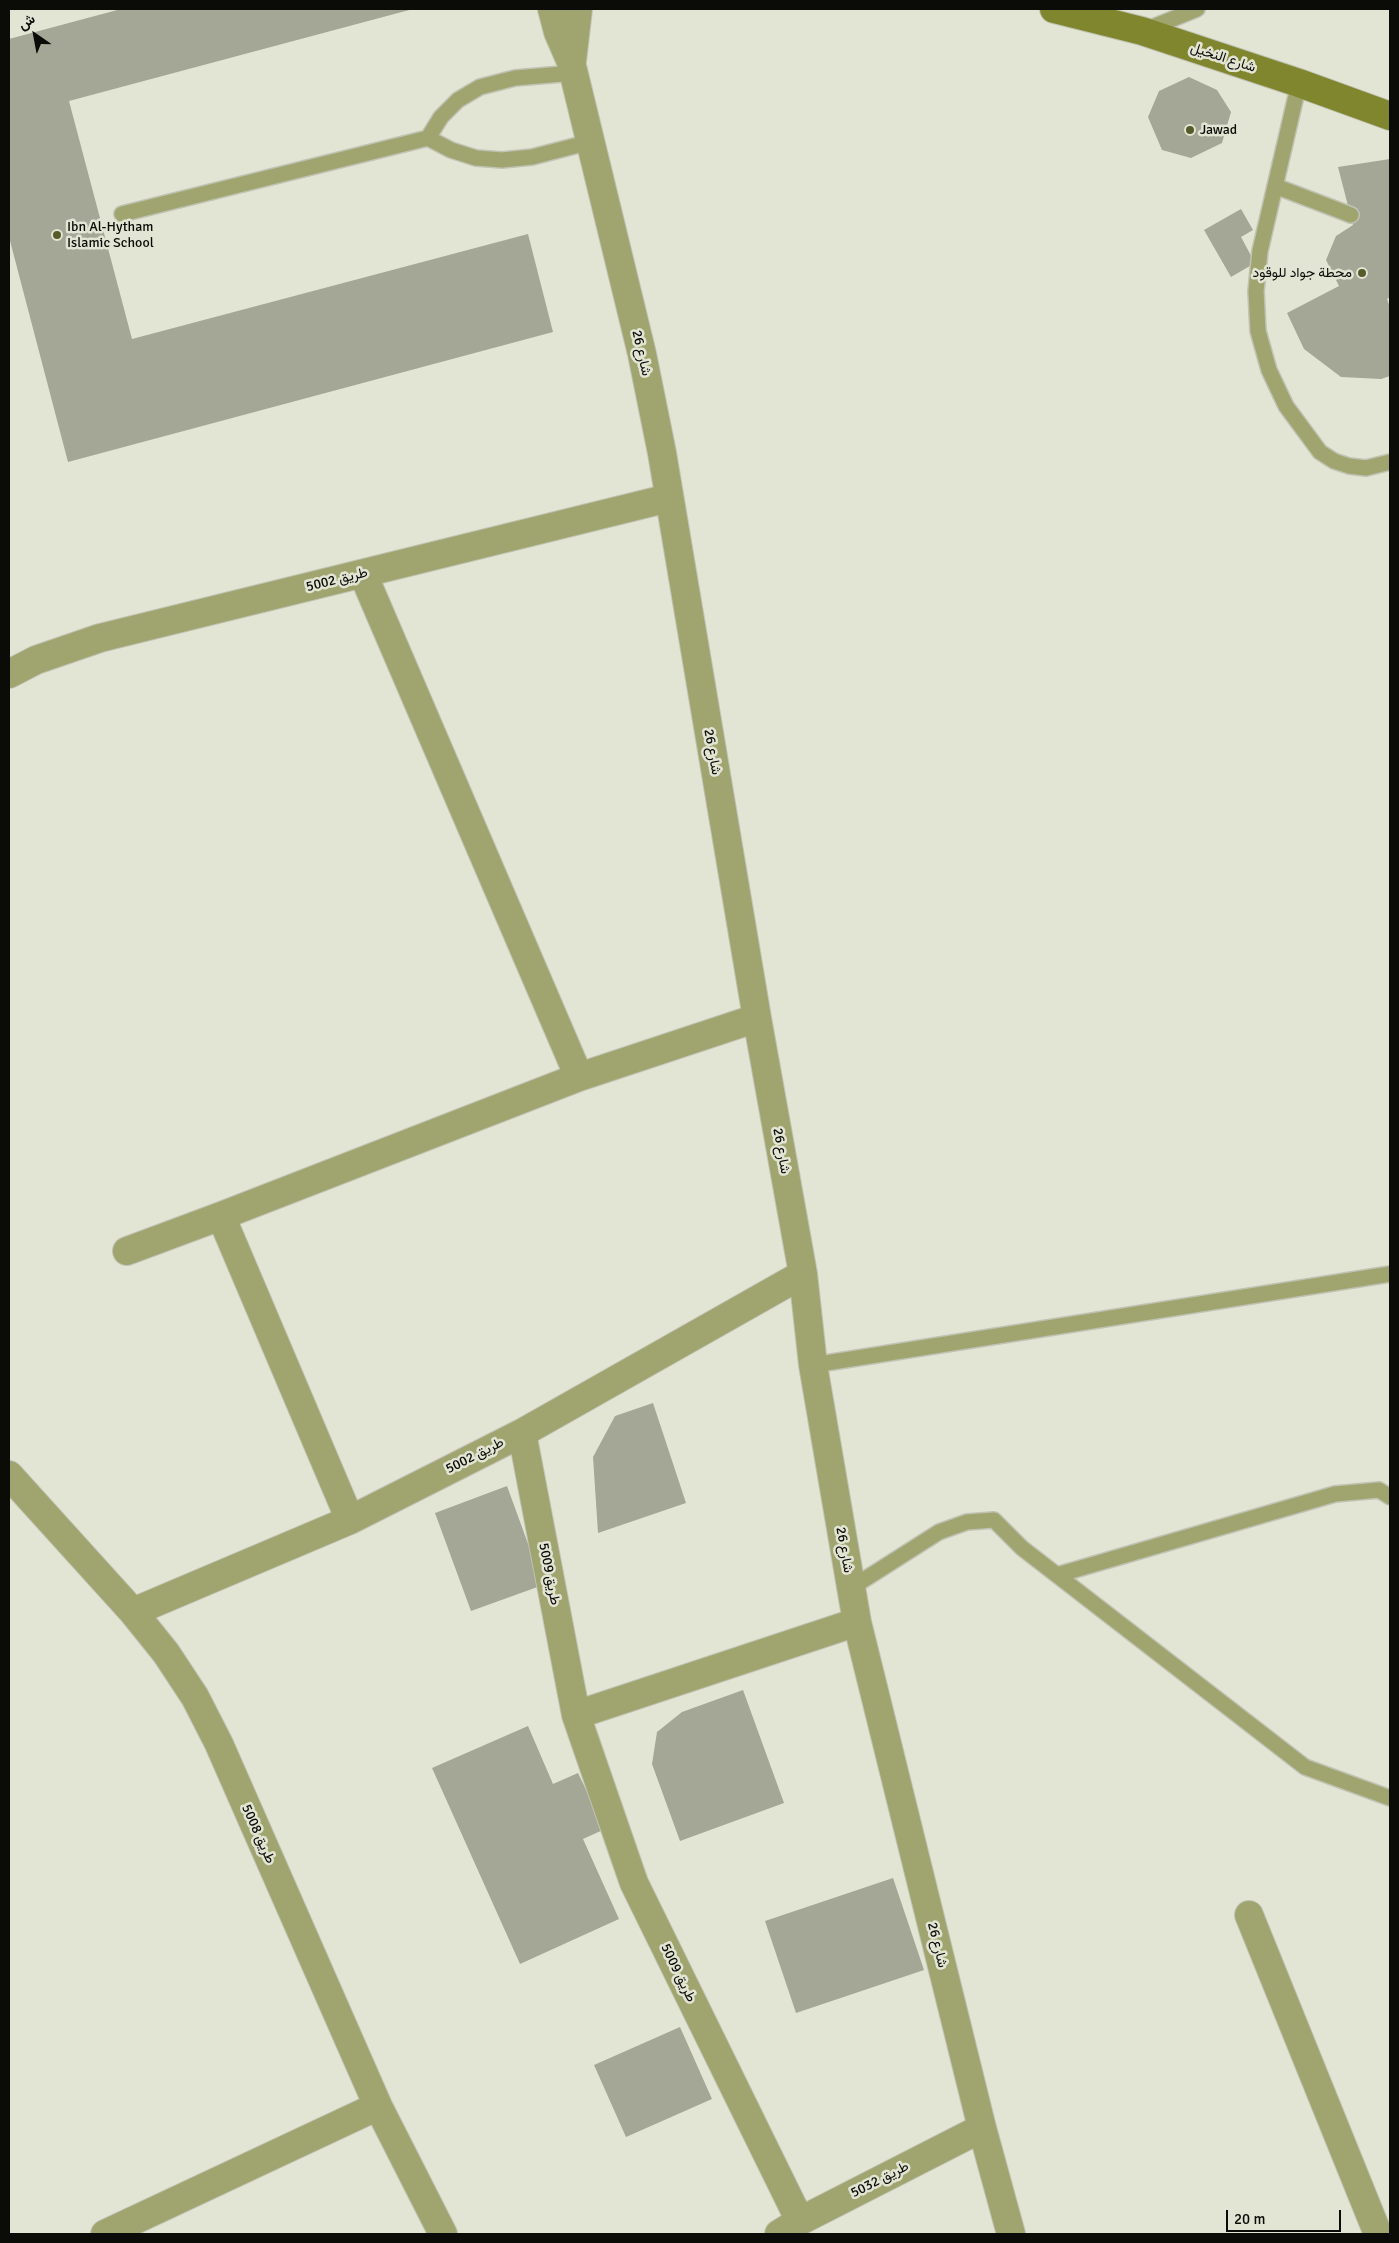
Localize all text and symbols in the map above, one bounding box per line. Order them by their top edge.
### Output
north arrow [10,10,60,60]
text: ش [15,10,38,34]
street label: شارع النخيل [1188,40,1258,76]
place label: Jawad [1200,122,1237,138]
marker: Jawad [1184,124,1196,136]
place label: Ibn Al-Hytham Islamic School [67,219,154,252]
marker: Ibn Al-Hytham Islamic School [51,229,63,241]
place label: محطة جواد للوقود [1253,265,1352,281]
marker: محطة جواد للوقود [1356,267,1368,279]
street label: شارع 26 [628,329,654,377]
street label: طريق 5002 [304,564,370,596]
street label: شارع 26 [700,728,724,776]
street label: شارع 26 [769,1127,793,1175]
street label: طريق 5002 [443,1434,507,1478]
street label: شارع 26 [832,1526,856,1574]
street label: طريق 5009 [535,1541,563,1607]
street label: طريق 5008 [238,1802,278,1866]
street label: شارع 26 [923,1920,951,1970]
street label: طريق 5009 [657,1941,699,2005]
street label: طريق 5032 [848,2158,912,2202]
scale bar [1229,2200,1344,2232]
text: 20 m [1234,2210,1265,2228]

